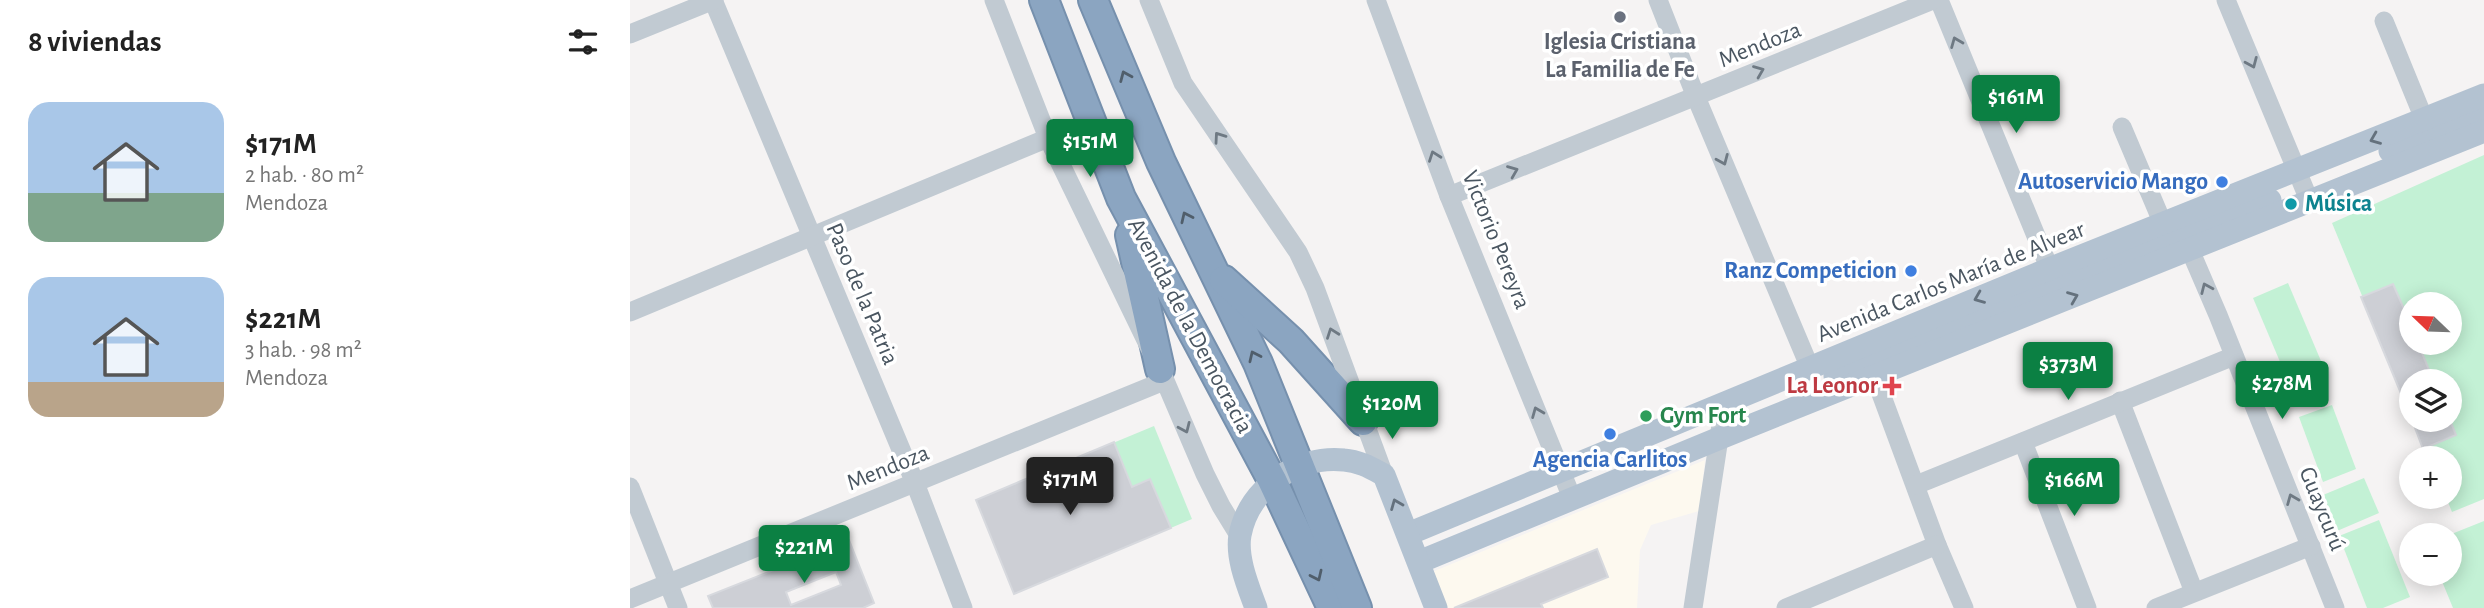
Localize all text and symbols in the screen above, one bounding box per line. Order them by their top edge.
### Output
marker: Iglesia Cristiana La Familia de Fe [1612,9,1628,25]
street label: Mendoza [1715,18,1805,72]
icon: filters [564,23,602,61]
text: 8 viviendas [28,27,161,57]
place label: Iglesia Cristiana La Familia de Fe [1544,30,1696,82]
one-way arrow [1950,36,1964,49]
one-way arrow [2244,56,2258,68]
one-way arrow [1753,66,1765,80]
one-way arrow [1119,71,1133,83]
pin: $161M [1967,76,2065,135]
text: $161M [1988,86,2044,109]
pin: $151M [1041,120,1139,179]
text: $171M [245,129,317,159]
icon: home [84,130,168,214]
text: $151M [1062,130,1118,153]
one-way arrow [2370,130,2382,144]
one-way arrow [1215,132,1227,145]
one-way arrow [1429,150,1443,162]
one-way arrow [1714,154,1728,166]
text: 2 hab. · 80 m² [245,164,364,187]
one-way arrow [1506,165,1518,179]
street label: Victorio Pereyra [1457,167,1535,313]
place label: Autoservicio Mango [2018,170,2208,194]
marker: Autoservicio Mango [2214,174,2230,190]
text: Mendoza [245,192,328,215]
place label: Música [2305,192,2372,216]
marker: Música [2283,196,2299,212]
one-way arrow [1181,212,1195,224]
street label: Avenida de la Democracia [1123,215,1257,437]
street label: Avenida Carlos María de Alvear [1814,217,2089,347]
street label: Paso de la Patria [821,220,903,368]
place label: Ranz Competicion [1724,259,1897,283]
marker: Ranz Competicion [1903,263,1919,279]
one-way arrow [2200,283,2214,295]
one-way arrow [1973,290,1986,304]
one-way arrow [2066,292,2078,306]
north arrow [2399,292,2462,355]
map controls [2399,292,2462,586]
text: $221M [245,304,321,334]
icon: home [84,305,168,389]
one-way arrow [1326,328,1340,340]
text: 3 hab. · 98 m² [245,339,362,362]
pin: $373M [2019,342,2117,402]
one-way arrow [1249,351,1263,363]
text: $373M [2039,353,2097,376]
pin: $278M [2233,362,2331,421]
text: Mendoza [245,367,328,390]
button: layers [2399,369,2462,432]
text: $278M [2252,372,2312,395]
place label: La Leonor [1786,374,1879,398]
marker: La Leonor [1884,378,1900,394]
pin: $120M [1343,382,1441,441]
text: $120M [1362,392,1422,415]
place label: Gym Fort [1660,404,1746,428]
one-way arrow [1531,407,1545,420]
marker: Gym Fort [1638,408,1654,424]
one-way arrow [1177,420,1191,433]
marker: Agencia Carlitos [1602,426,1618,442]
street label: Mendoza [843,441,933,495]
button: + [2399,446,2462,509]
place label: Agencia Carlitos [1533,448,1687,472]
pin: $171M [1021,458,1119,517]
pin: $166M [2025,458,2123,518]
street label: Guaycurú [2294,464,2350,554]
text: $171M [1042,468,1098,491]
text: $166M [2044,469,2104,492]
one-way arrow [2286,494,2300,506]
one-way arrow [1391,499,1405,511]
button: − [2399,523,2462,586]
pin: $221M [755,526,853,585]
text: $221M [775,536,833,559]
one-way arrow [1309,568,1323,581]

